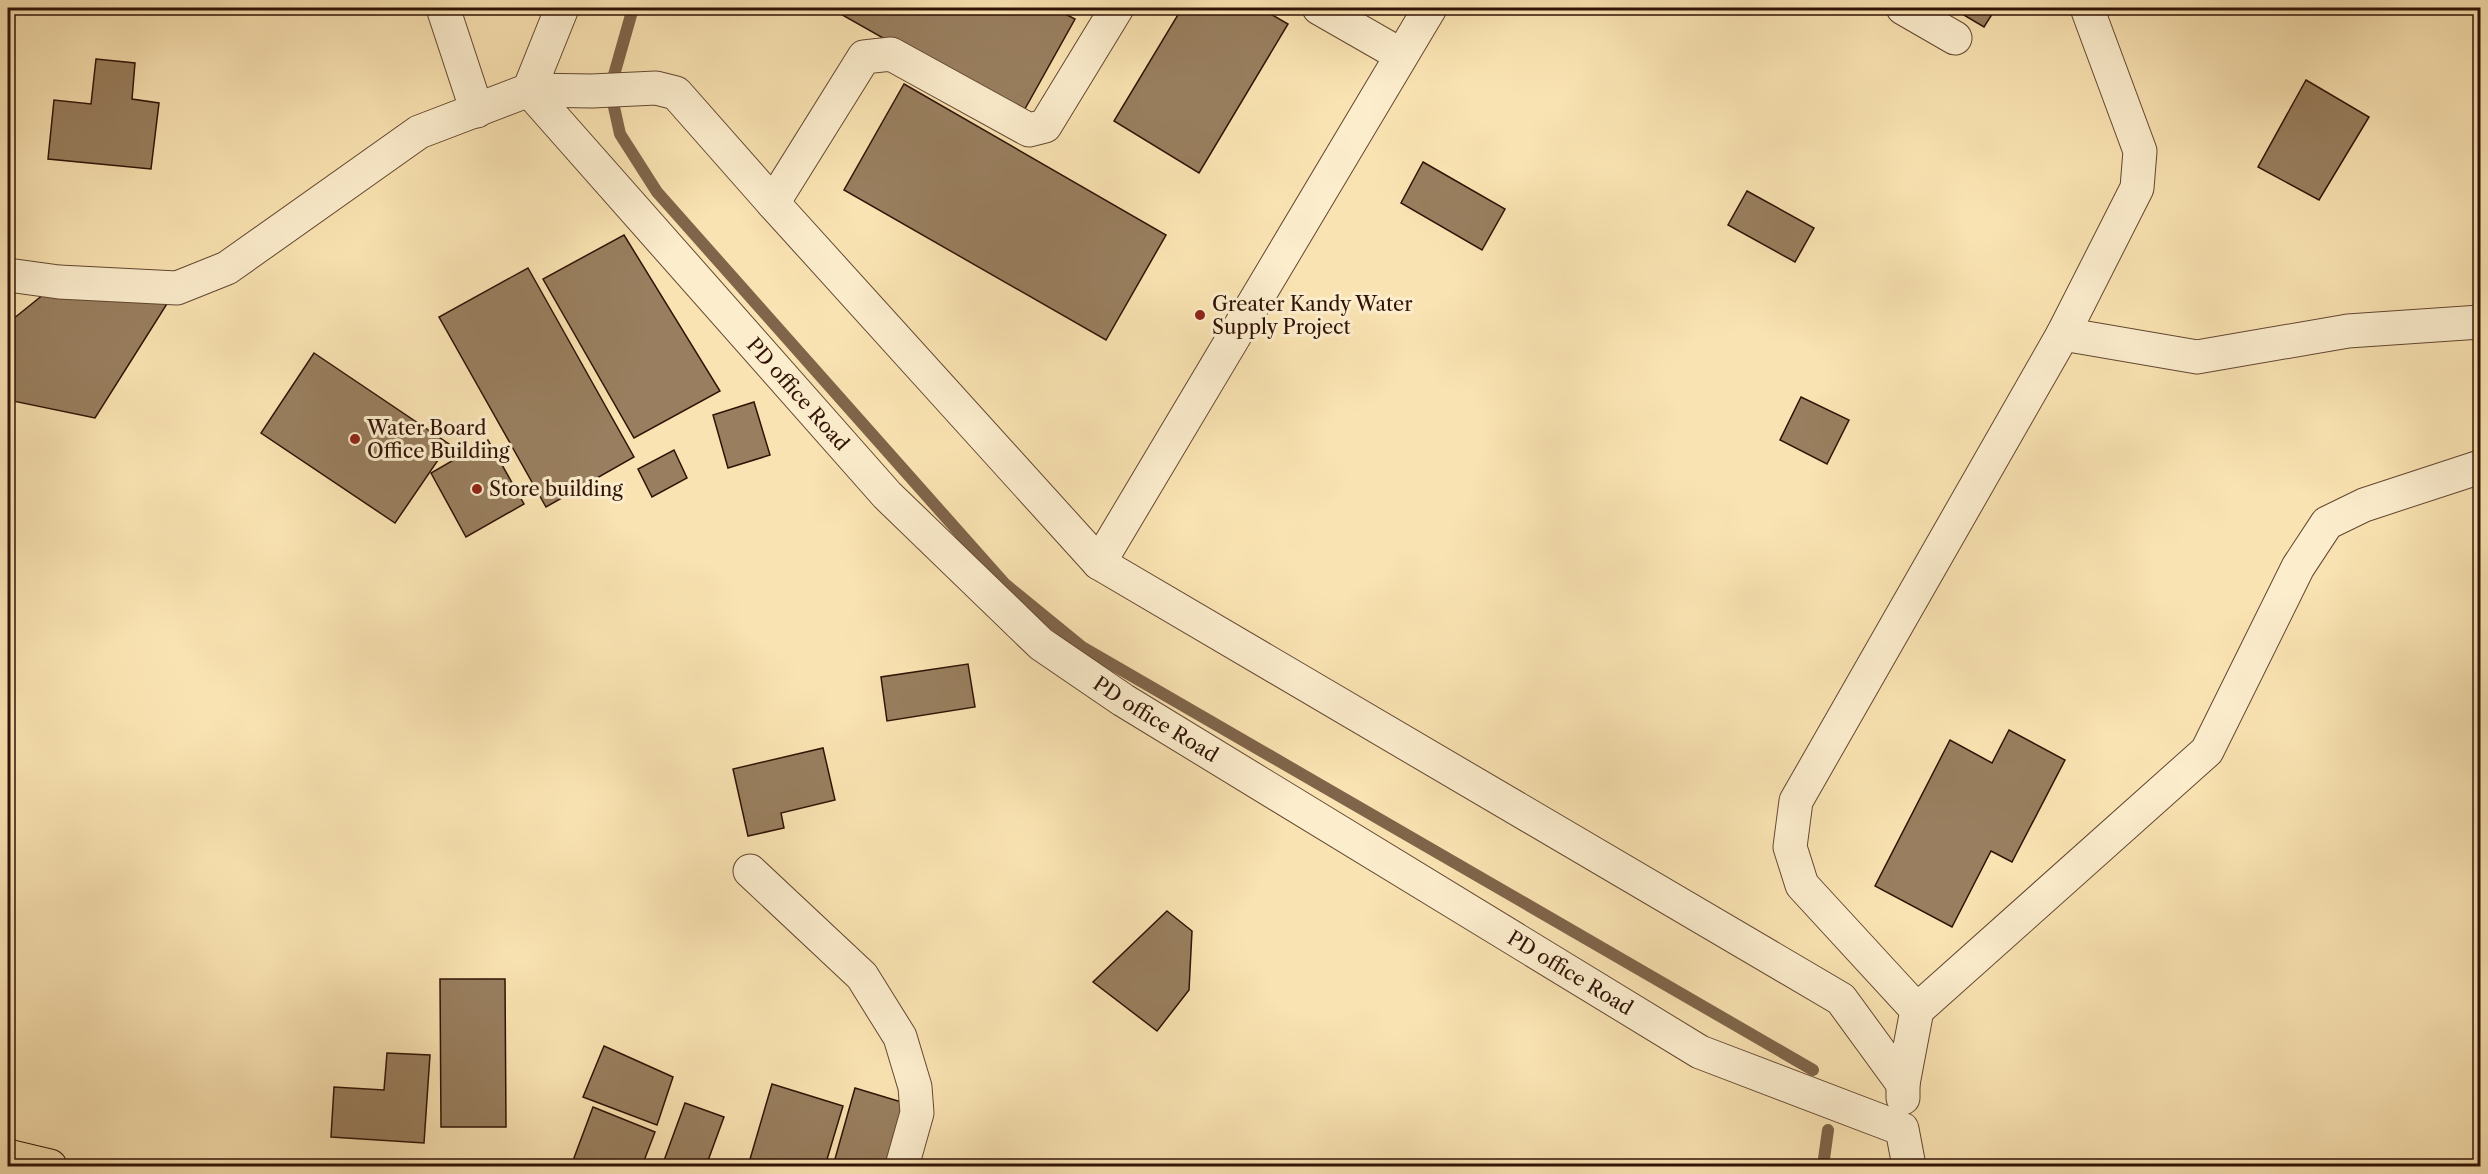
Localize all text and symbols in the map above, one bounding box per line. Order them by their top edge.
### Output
place label: Greater Kandy Water Supply Project [1212,292,1413,339]
marker: Greater Kandy Water Supply Project [1193,308,1207,322]
street label: PD office Road [742,333,854,456]
place label: Water Board Office Building [366,416,510,463]
marker: Water Board Office Building [348,432,362,446]
place label: Store building [489,477,623,501]
marker: Store building [470,482,484,496]
street label: PD office Road [1089,671,1222,767]
street label: PD office Road [1503,925,1637,1020]

